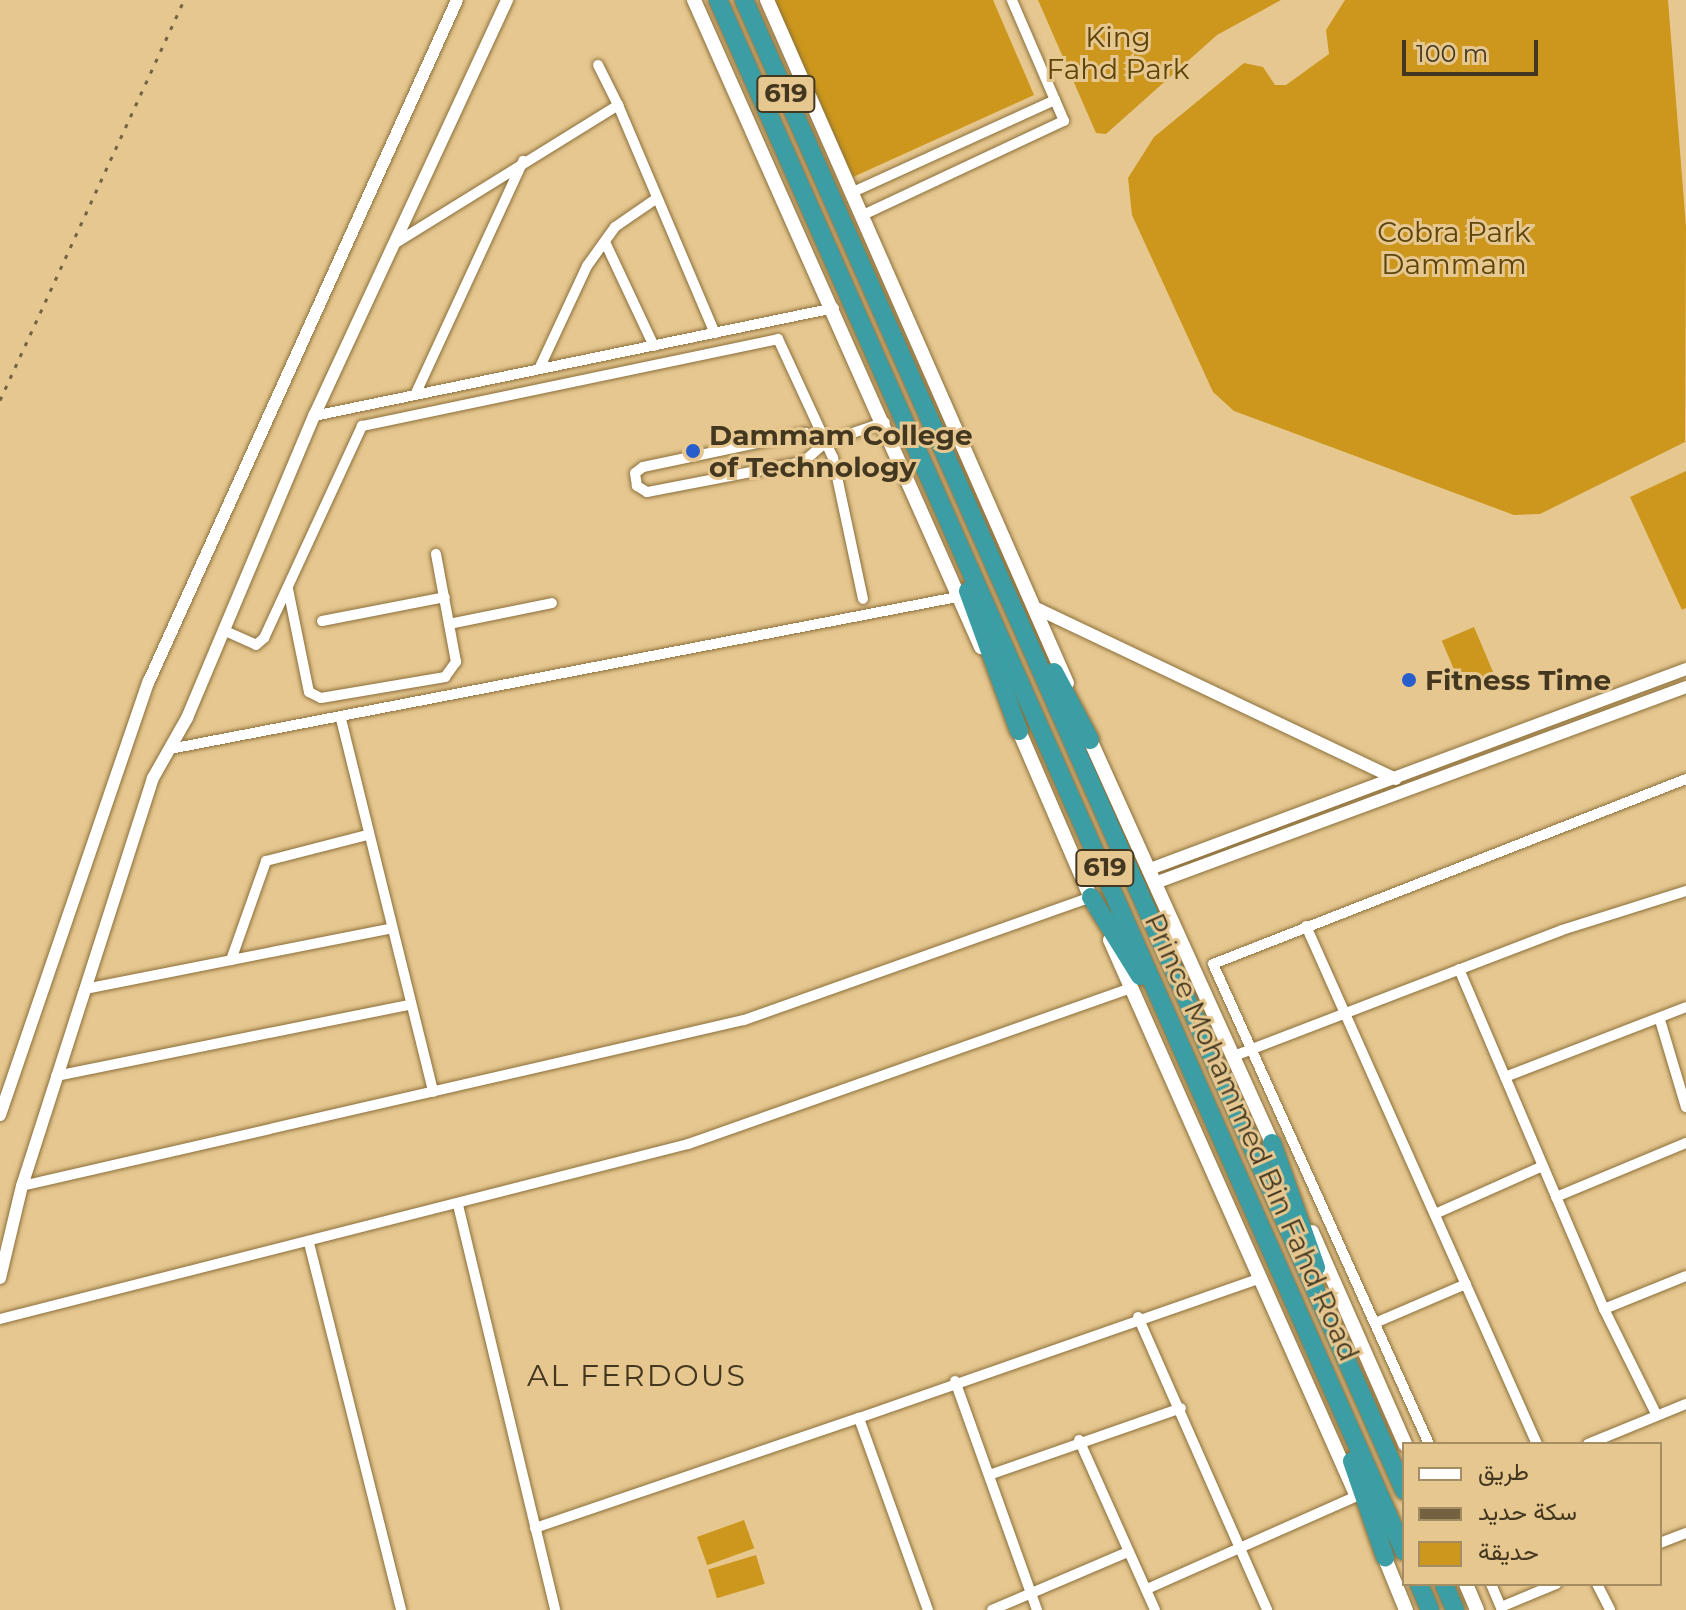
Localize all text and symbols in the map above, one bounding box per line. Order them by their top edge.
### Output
park label: King Fahd Park [1047,20,1189,86]
scale bar [1406,24,1542,74]
text: 100 m [1416,39,1488,68]
road number: 619 [756,72,816,116]
park label: Cobra Park Dammam [1377,215,1531,281]
place label: Dammam College of Technology [709,418,973,484]
marker: Dammam College of Technology [684,442,702,460]
place label: Fitness Time [1425,663,1611,697]
marker: Fitness Time [1400,671,1418,689]
road number: 619 [1075,846,1135,890]
street label: Prince Mohammed Bin Fahd Road [1138,908,1366,1366]
district label: AL FERDOUS [527,1358,747,1394]
legend [1402,1442,1662,1586]
text: طريق [1478,1457,1529,1486]
text: سكة حديد [1478,1497,1577,1526]
text: حديقة [1478,1537,1539,1566]

